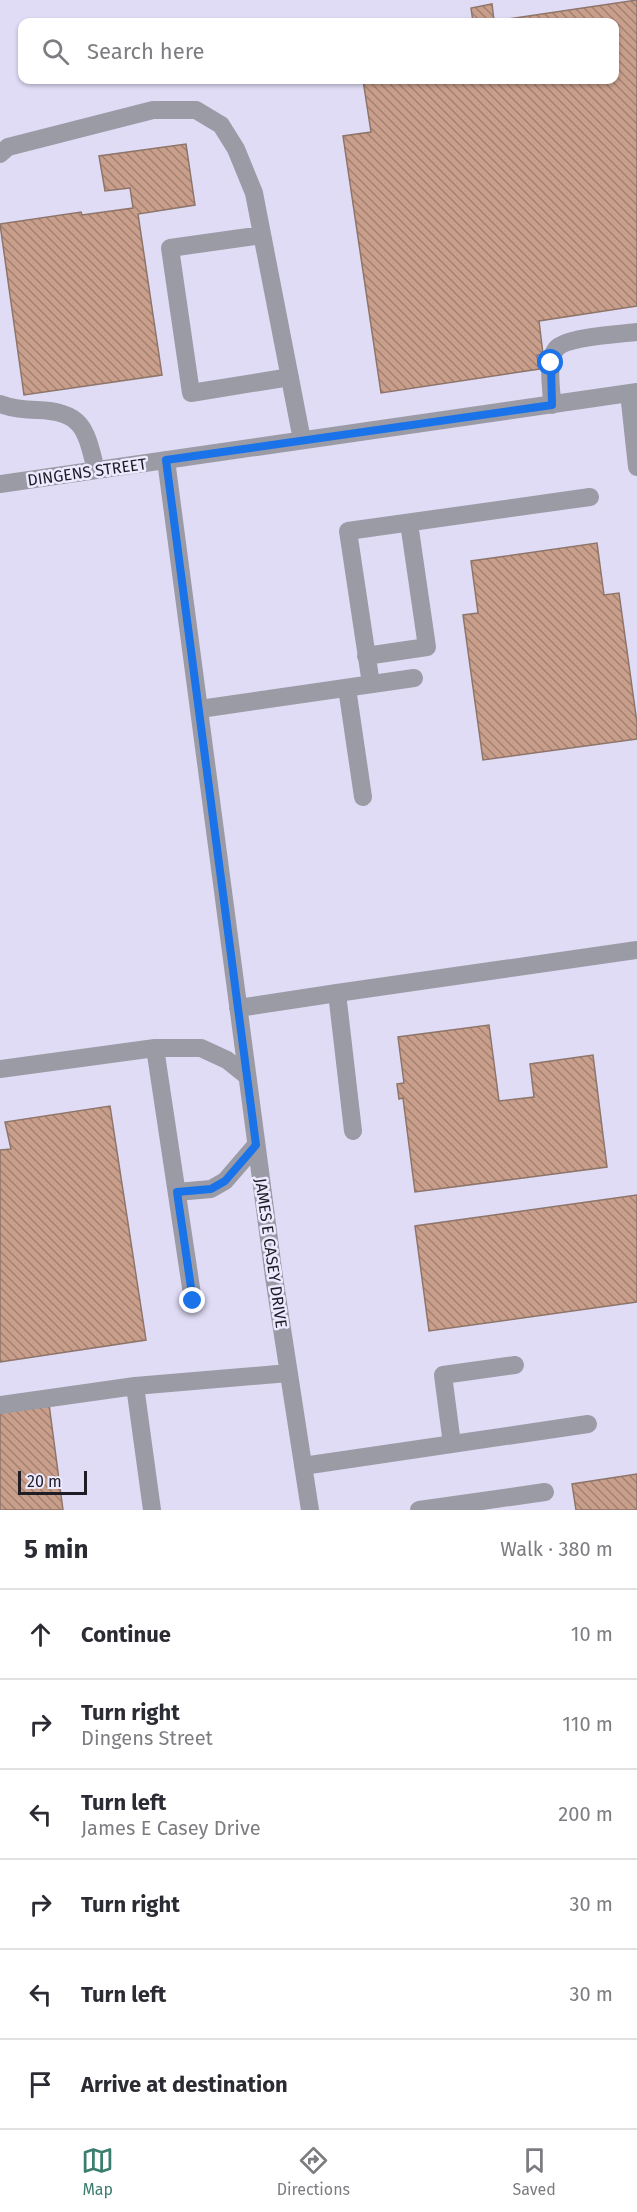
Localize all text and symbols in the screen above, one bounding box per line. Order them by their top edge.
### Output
search box [18,18,619,84]
icon: search [39,35,72,68]
text: Search here [87,38,205,65]
route start [537,349,563,375]
street label: DINGENS STREET [26,454,149,490]
street label: JAMES E CASEY DRIVE [251,1177,291,1329]
route end [179,1287,205,1313]
scale bar [18,1468,87,1496]
text: 20 m [27,1472,62,1491]
text: 5 min [24,1534,88,1565]
text: Walk · 380 m [500,1537,613,1561]
icon: ahead [24,1618,57,1651]
text: Continue [81,1621,171,1648]
text: 10 m [571,1622,613,1646]
text: Turn right [81,1699,180,1726]
icon: right [24,1708,57,1741]
text: 110 m [562,1712,613,1736]
text: Dingens Street [81,1726,213,1750]
text: Turn left [81,1789,166,1816]
icon: left [24,1798,57,1831]
text: 200 m [558,1802,613,1826]
text: James E Casey Drive [81,1816,261,1840]
icon: right [24,1888,57,1921]
text: Turn right [81,1891,180,1918]
text: 30 m [569,1892,613,1916]
icon: left [24,1978,57,2011]
text: Turn left [81,1981,166,2008]
text: 30 m [569,1982,613,2006]
icon: arrive [24,2068,57,2101]
text: Arrive at destination [81,2071,288,2098]
tab: Map [81,2144,114,2199]
tab: Directions [277,2144,350,2199]
tab: Saved [512,2144,556,2199]

